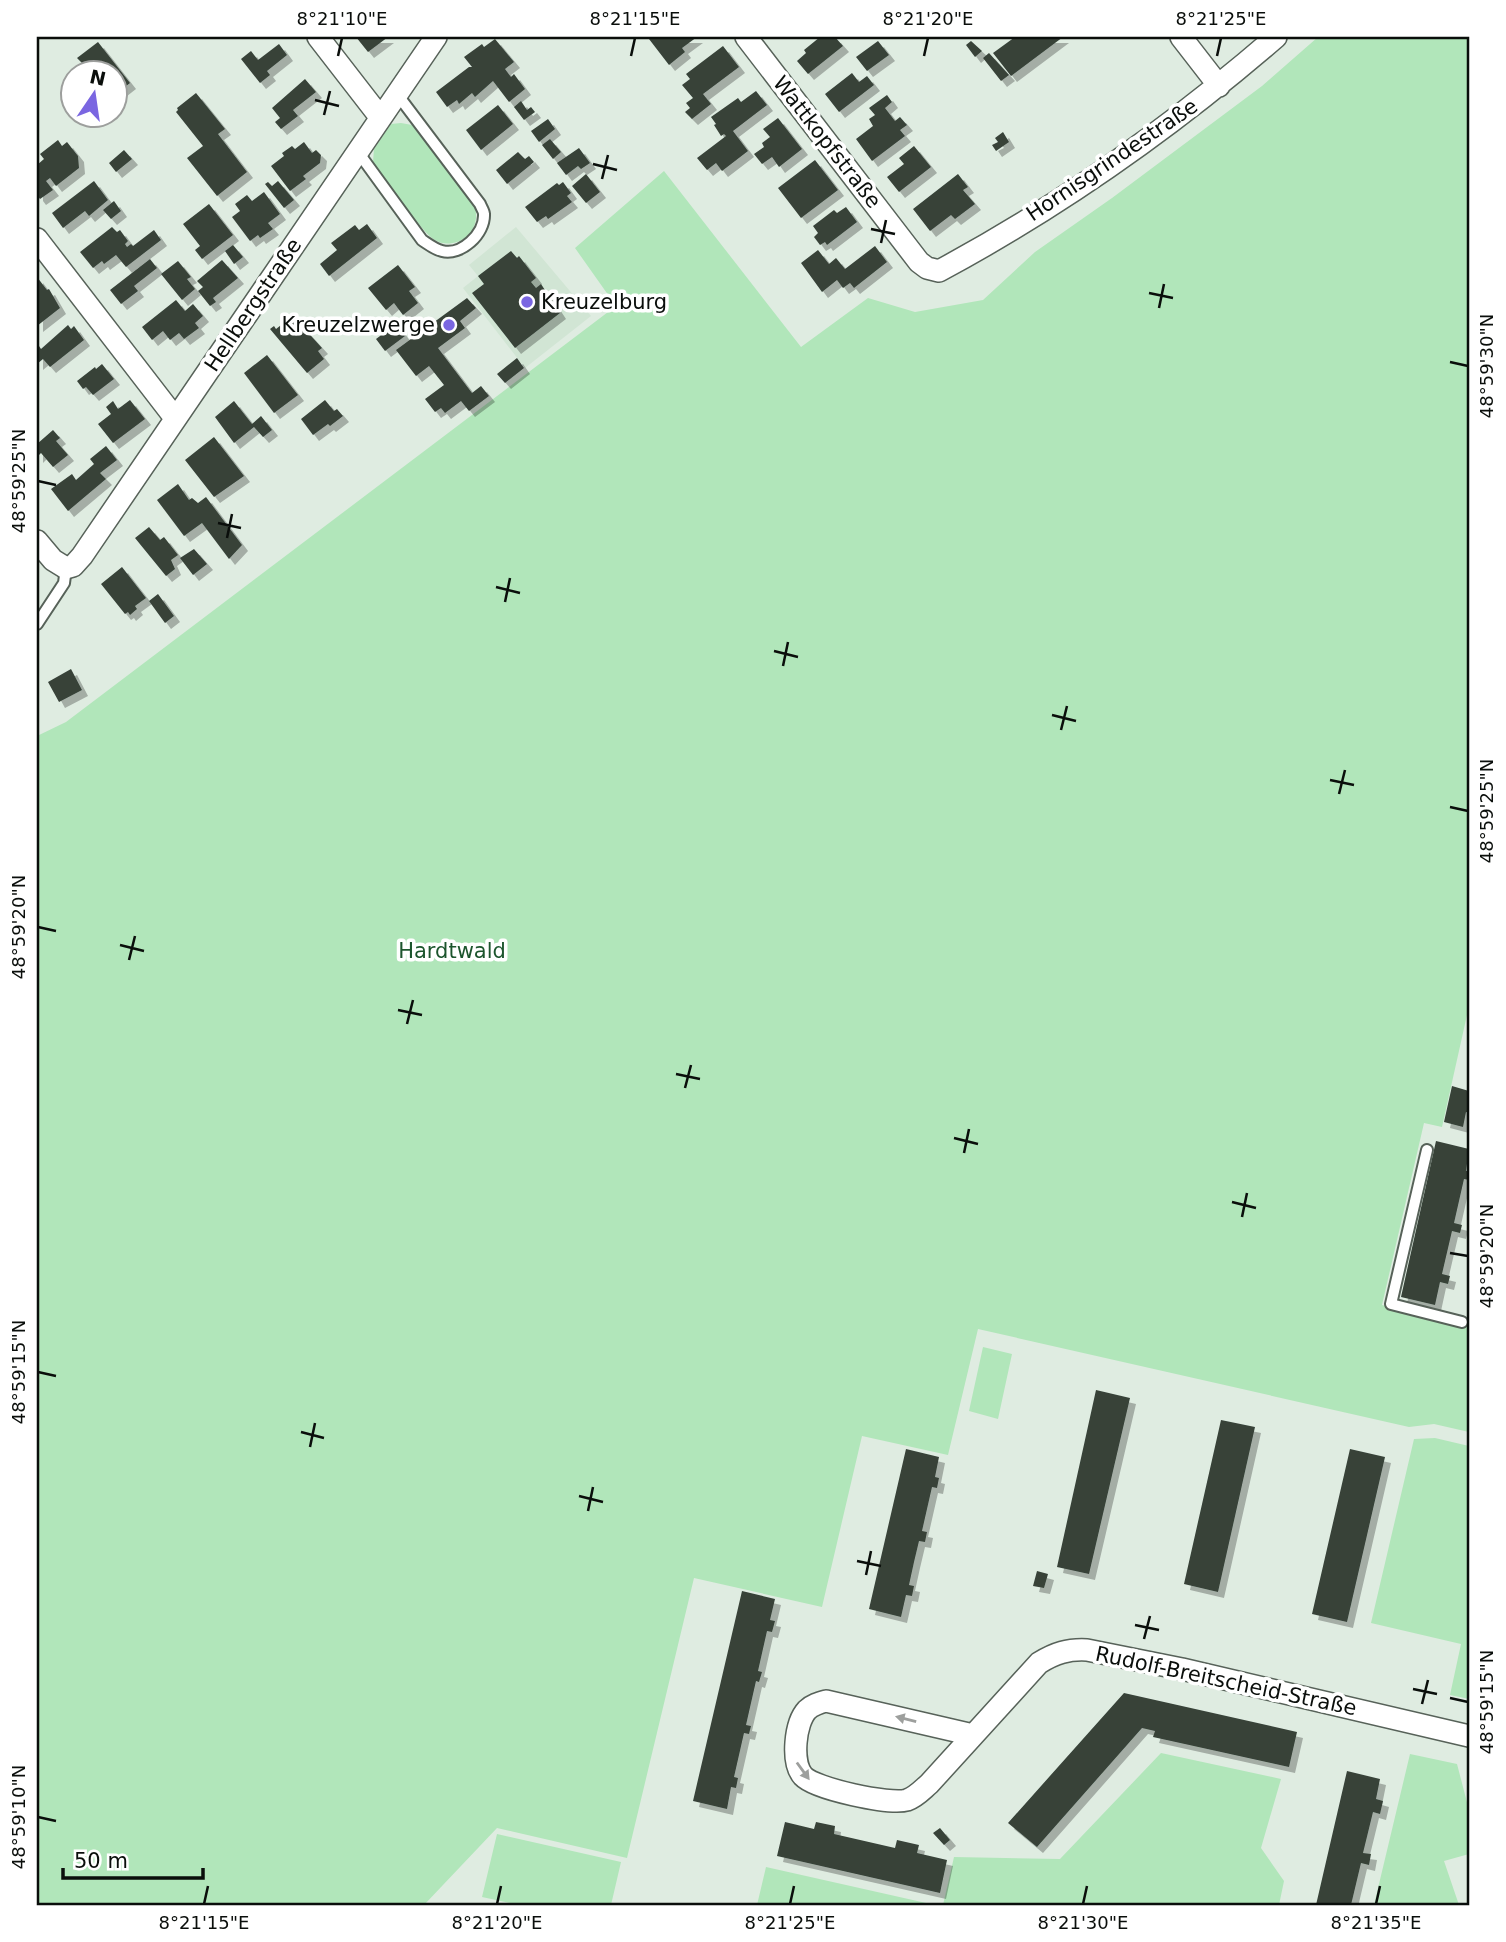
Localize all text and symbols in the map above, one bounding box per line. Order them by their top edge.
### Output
text: 8°21'10"E [297,8,387,29]
text: 8°21'15"E [590,8,680,29]
text: 8°21'20"E [883,8,973,29]
text: 8°21'25"E [1176,8,1266,29]
north arrow [60,60,130,130]
text: N [88,65,108,90]
street label: Wattkopfstraße [768,71,886,213]
street label: Hornisgrindestraße [1022,94,1202,226]
street label: Hellbergstraße [200,234,306,376]
place label: Kreuzelburg [541,290,667,314]
marker: Kreuzelburg [519,294,535,310]
place label: Kreuzelzwerge [281,313,435,337]
text: 48°59'30"N [1476,314,1497,418]
marker: Kreuzelzwerge [441,317,457,333]
text: 48°59'25"N [8,429,29,533]
text: 48°59'25"N [1476,759,1497,863]
text: 48°59'20"N [8,875,29,979]
park label: Hardtwald [398,939,506,963]
text: 48°59'20"N [1476,1204,1497,1308]
text: 48°59'15"N [8,1320,29,1424]
street label: Rudolf-Breitscheid-Straße [1093,1642,1359,1720]
text: 48°59'15"N [1476,1650,1497,1754]
one-way arrow [895,1713,917,1724]
one-way arrow [796,1762,810,1781]
text: 48°59'10"N [8,1765,29,1869]
scale bar [63,1837,203,1881]
text: 50 m [74,1849,128,1873]
text: 8°21'15"E [159,1912,249,1933]
text: 8°21'20"E [452,1912,542,1933]
text: 8°21'25"E [745,1912,835,1933]
text: 8°21'30"E [1038,1912,1128,1933]
text: 8°21'35"E [1331,1912,1421,1933]

